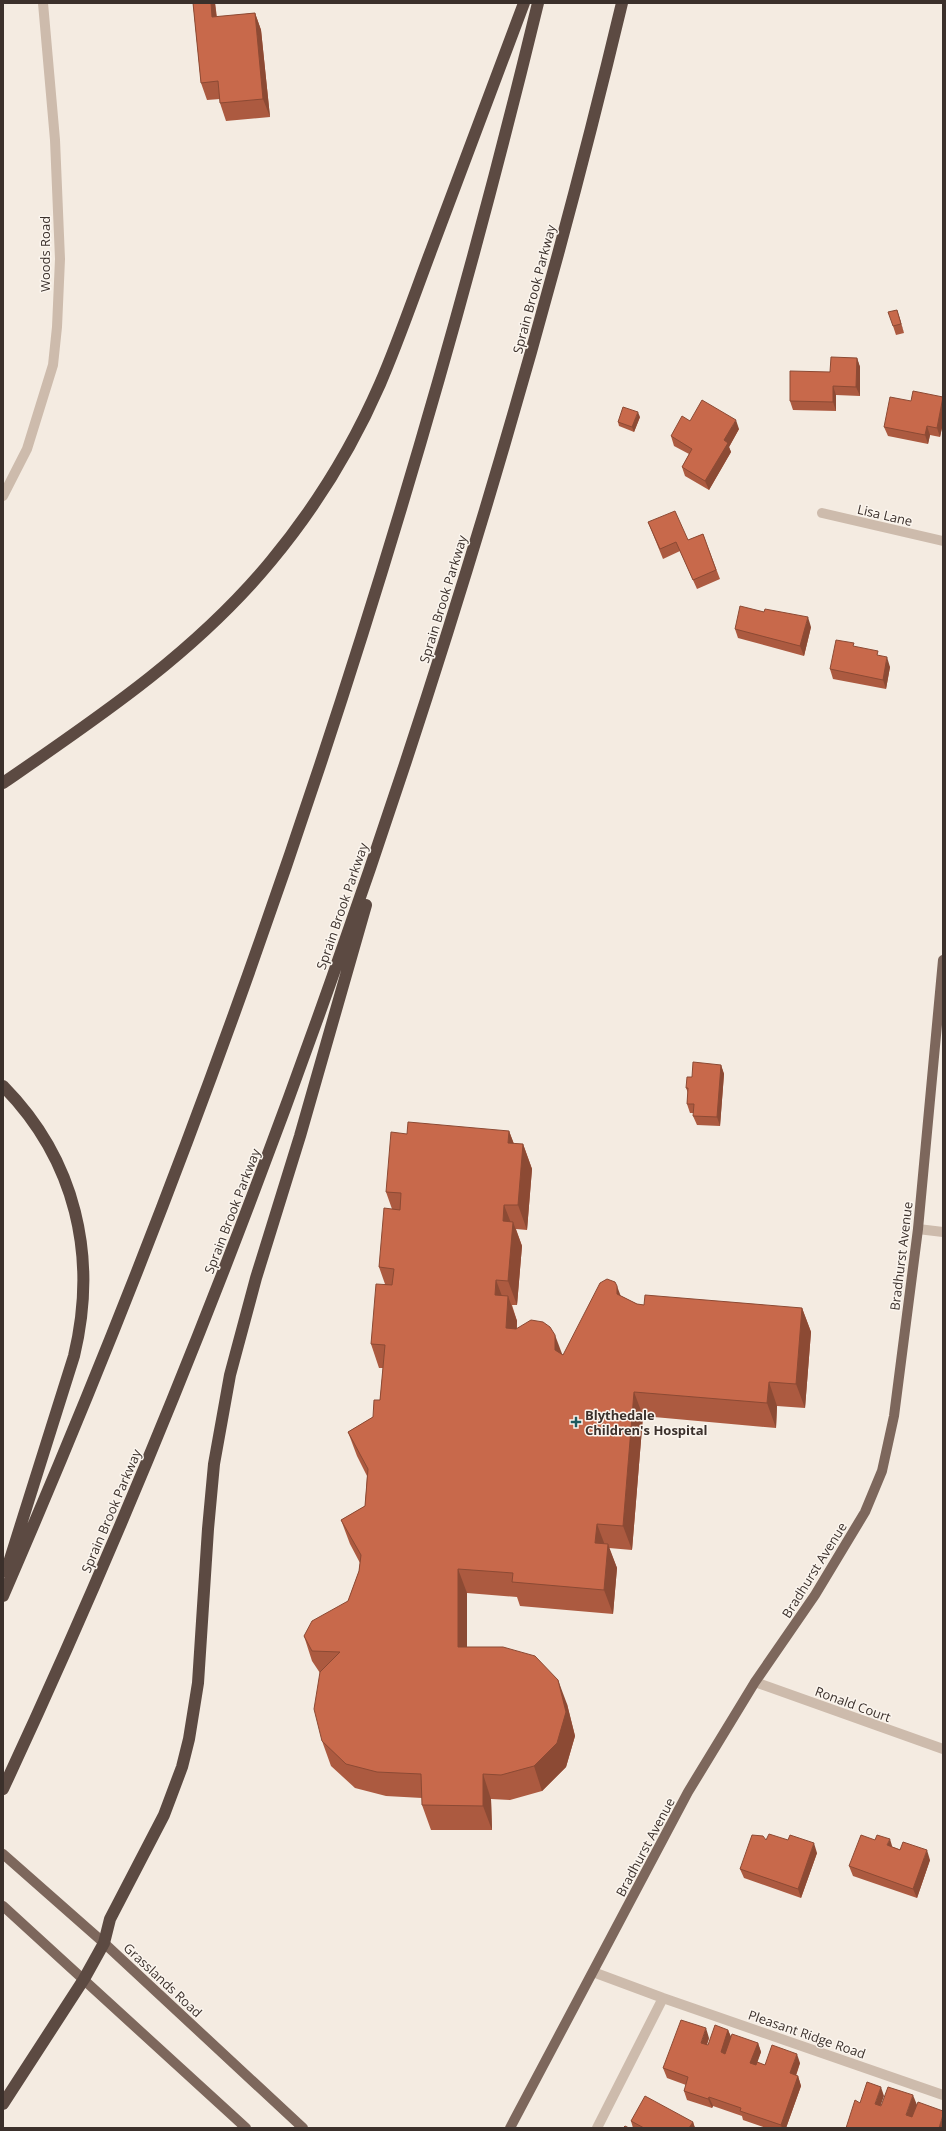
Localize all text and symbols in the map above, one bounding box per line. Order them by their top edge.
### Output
street label: Woods Road [36,216,54,292]
street label: Sprain Brook Parkway [508,222,560,355]
street label: Lisa Lane [856,500,914,530]
street label: Sprain Brook Parkway [415,532,471,665]
street label: Sprain Brook Parkway [312,840,372,972]
street label: Sprain Brook Parkway [200,1145,264,1276]
street label: Bradhurst Avenue [885,1200,917,1312]
place label: Blythedale Children's Hospital [585,1406,708,1439]
marker: Blythedale Children's Hospital [570,1416,582,1428]
street label: Sprain Brook Parkway [77,1446,145,1576]
street label: Bradhurst Avenue [777,1519,851,1621]
street label: Ronald Court [813,1682,894,1726]
street label: Bradhurst Avenue [611,1794,679,1900]
street label: Grasslands Road [120,1939,206,2021]
street label: Pleasant Ridge Road [746,2005,868,2063]

